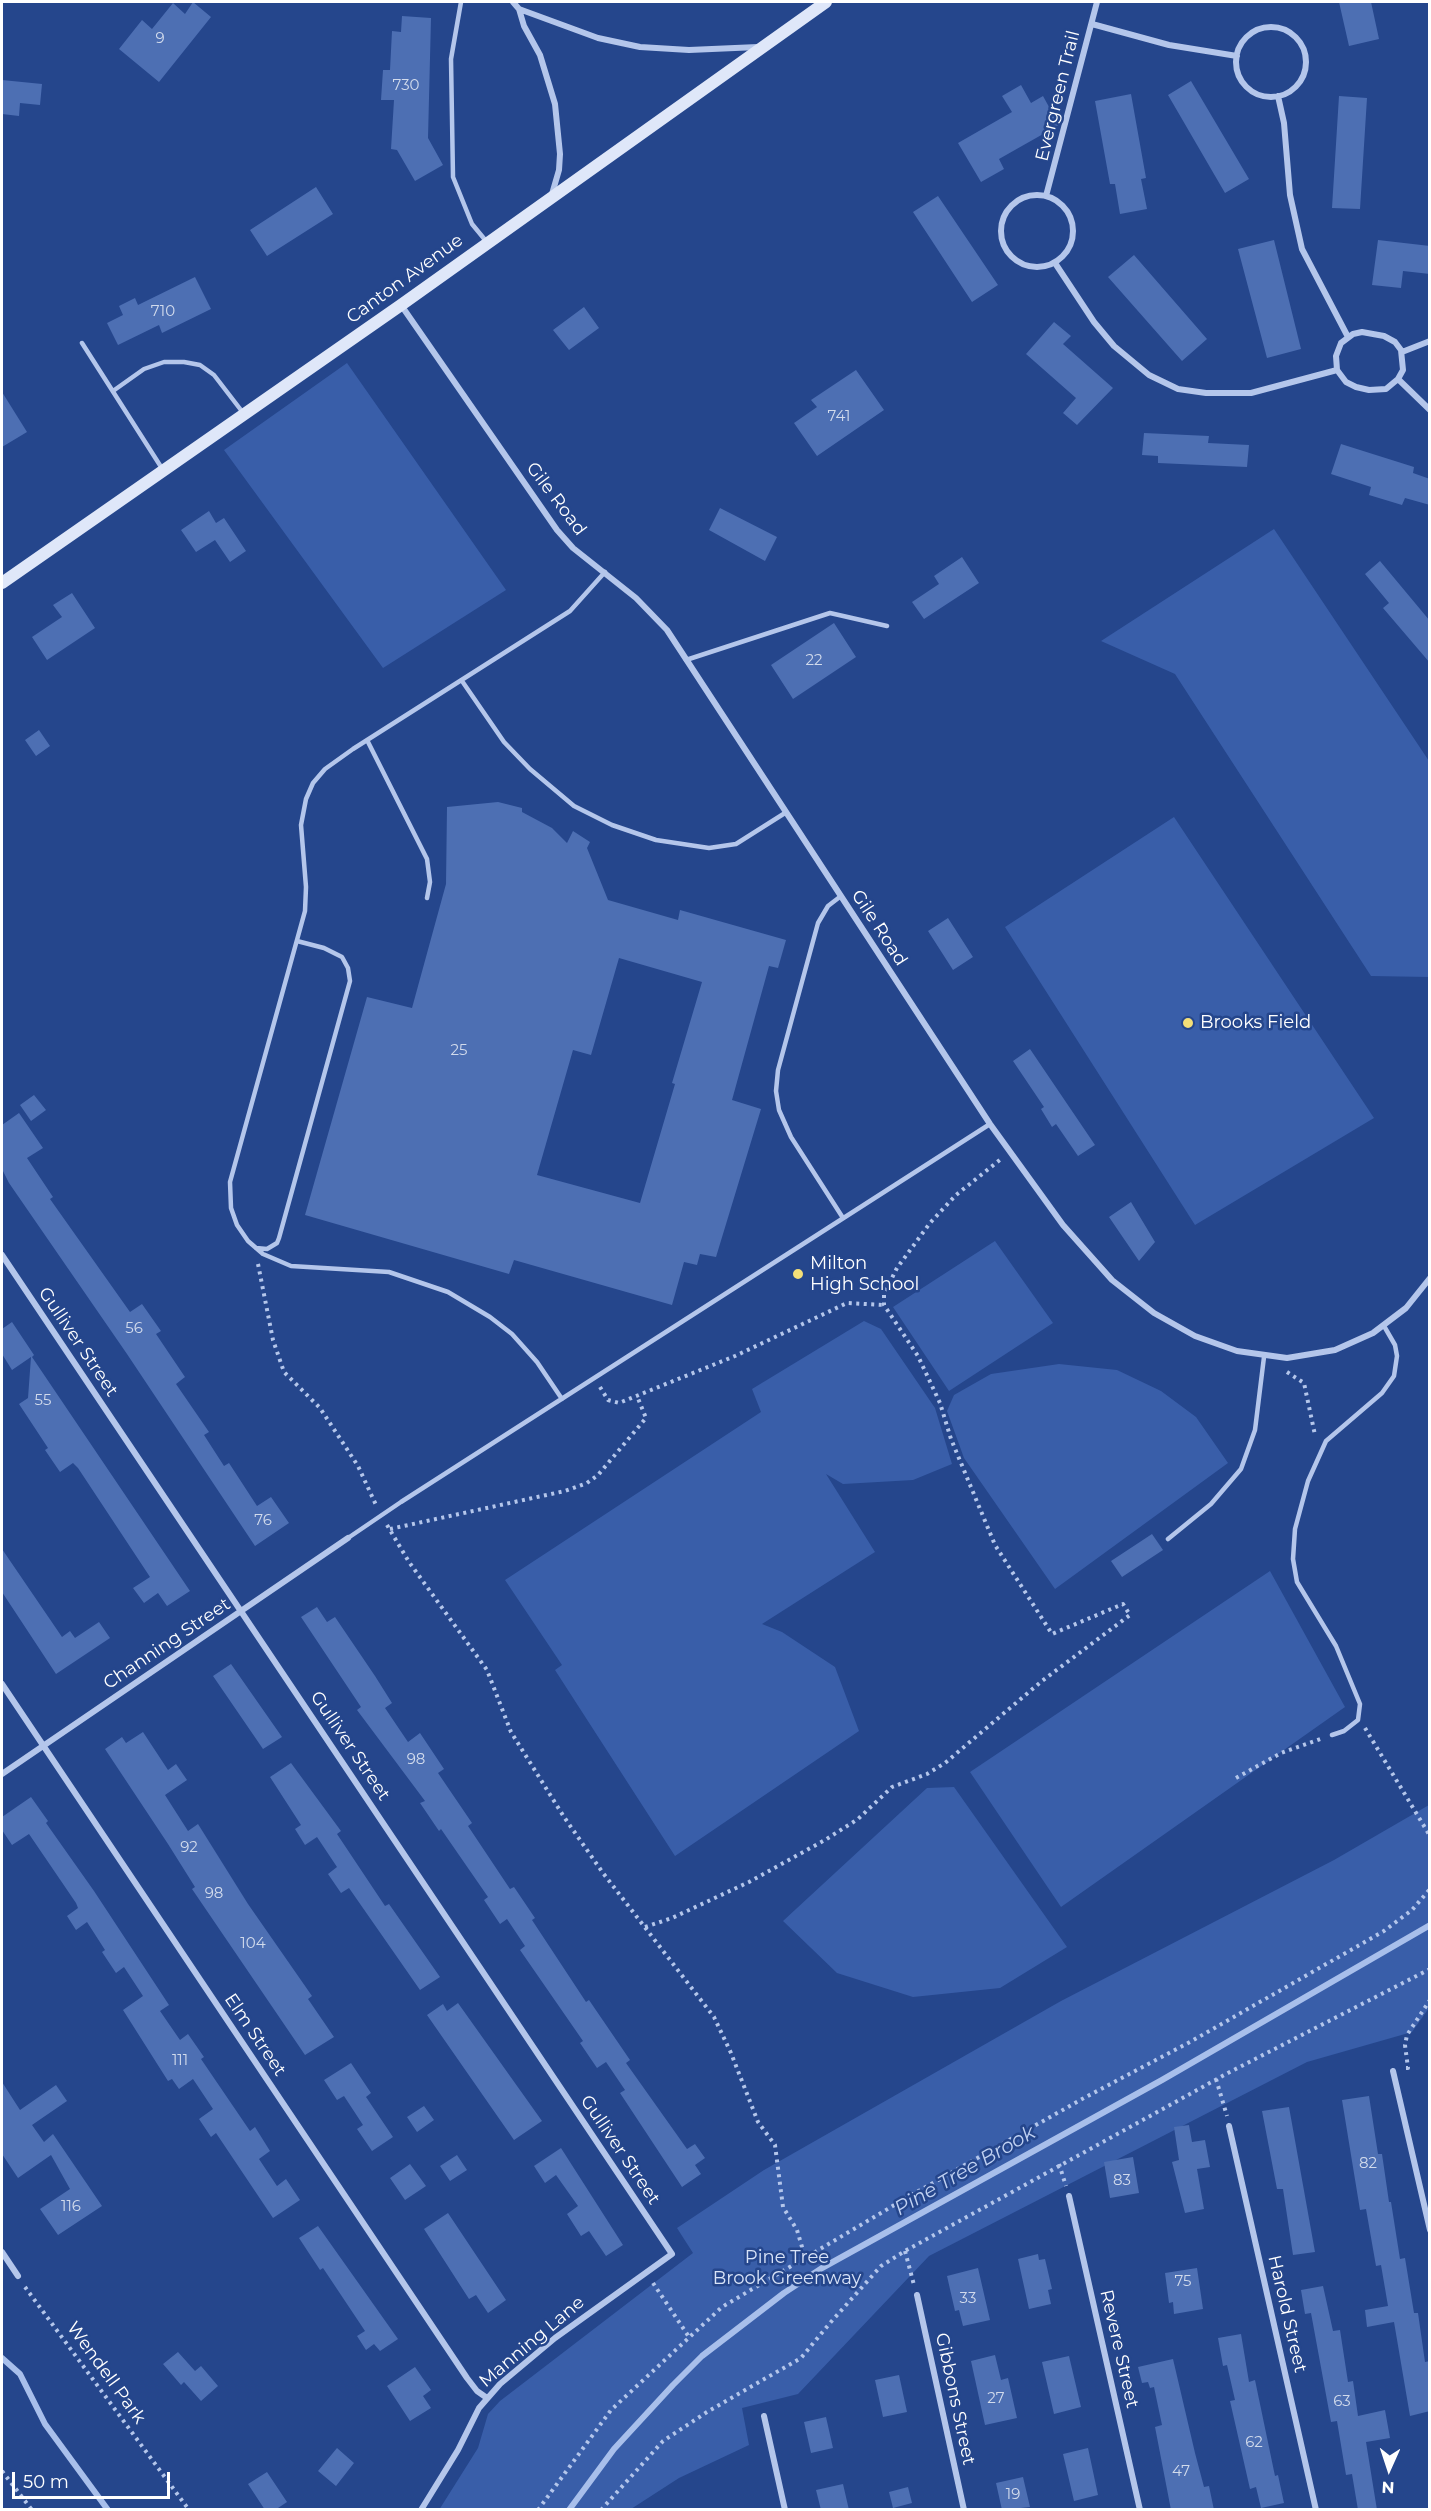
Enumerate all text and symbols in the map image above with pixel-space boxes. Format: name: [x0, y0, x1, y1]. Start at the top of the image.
street label: Evergreen Trail: [1031, 28, 1085, 164]
house number: 9: [155, 30, 165, 48]
house number: 730: [392, 77, 420, 95]
street label: Canton Avenue: [343, 230, 467, 328]
house number: 710: [151, 303, 175, 321]
house number: 741: [828, 408, 850, 426]
street label: Gile Road: [521, 458, 591, 540]
house number: 22: [805, 652, 823, 670]
street label: Gile Road: [846, 886, 912, 970]
place label: Brooks Field: [1200, 1012, 1311, 1034]
marker: Brooks Field: [1181, 1016, 1195, 1030]
house number: 25: [450, 1042, 468, 1060]
place label: Milton High School: [810, 1253, 919, 1296]
marker: Milton High School: [791, 1267, 805, 1281]
street label: Gulliver Street: [33, 1283, 123, 1401]
house number: 56: [125, 1320, 143, 1338]
house number: 55: [35, 1392, 51, 1410]
house number: 76: [254, 1512, 272, 1530]
street label: Channing Street: [99, 1594, 235, 1694]
street label: Gulliver Street: [305, 1687, 395, 1805]
house number: 98: [407, 1751, 425, 1769]
house number: 92: [180, 1839, 198, 1857]
house number: 98: [205, 1885, 223, 1903]
house number: 104: [240, 1935, 266, 1953]
street label: Elm Street: [219, 1990, 291, 2080]
house number: 111: [172, 2052, 188, 2070]
street label: Gulliver Street: [575, 2091, 665, 2209]
water label: Pine Tree Brook: [890, 2121, 1040, 2221]
house number: 82: [1359, 2155, 1377, 2173]
house number: 83: [1113, 2172, 1131, 2190]
house number: 116: [61, 2198, 81, 2216]
park label: Pine Tree Brook Greenway: [713, 2247, 861, 2290]
street label: Harold Street: [1263, 2253, 1311, 2375]
house number: 75: [1174, 2273, 1192, 2291]
street label: Revere Street: [1095, 2288, 1143, 2410]
house number: 33: [960, 2290, 976, 2308]
street label: Manning Lane: [475, 2292, 589, 2392]
street label: Wendell Park: [62, 2318, 150, 2428]
street label: Gibbons Street: [930, 2331, 980, 2467]
house number: 27: [987, 2390, 1005, 2408]
house number: 63: [1333, 2393, 1351, 2411]
house number: 62: [1245, 2434, 1263, 2452]
north arrow: [1359, 2439, 1419, 2499]
scale bar: [15, 2460, 172, 2498]
house number: 47: [1172, 2463, 1190, 2481]
text: 50 m: [23, 2471, 69, 2493]
text: N: [1381, 2478, 1395, 2497]
house number: 19: [1006, 2486, 1020, 2504]

